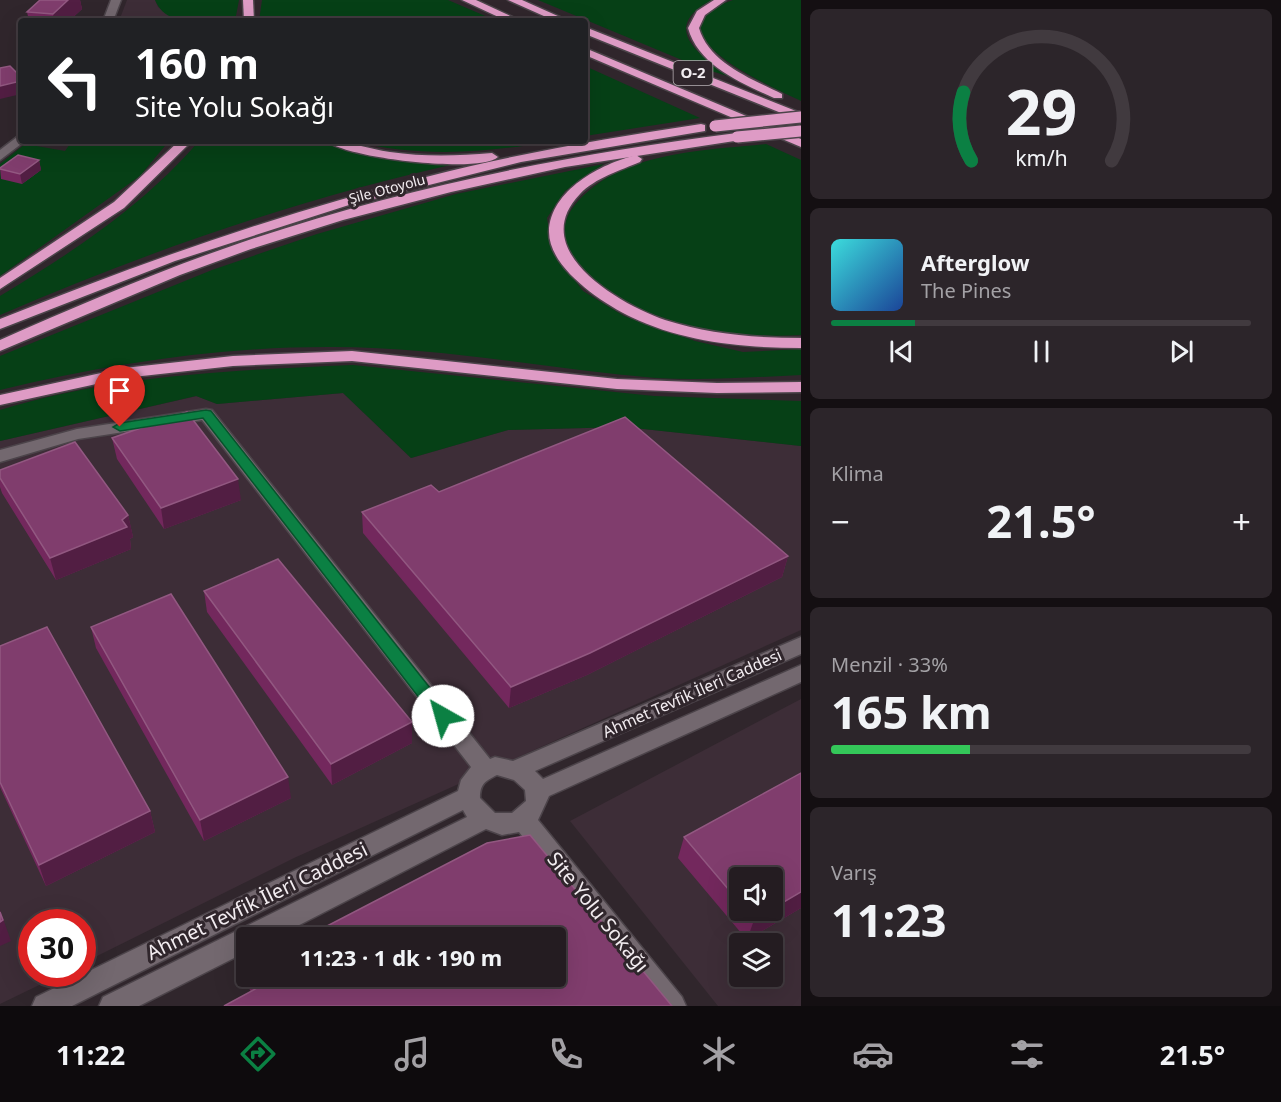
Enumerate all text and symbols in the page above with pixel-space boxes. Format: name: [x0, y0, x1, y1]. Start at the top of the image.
text: 160 m: [135, 34, 259, 91]
icon: left: [36, 42, 114, 120]
road number: O-2: [674, 61, 712, 85]
text: 29: [1005, 68, 1077, 153]
text: Site Yolu Sokağı: [135, 88, 334, 125]
text: km/h: [1015, 144, 1067, 173]
street label: Şile Otoyolu: [346, 169, 427, 208]
text: Afterglow: [921, 247, 1030, 277]
text: The Pines: [921, 277, 1011, 304]
icon: previous: [885, 335, 918, 368]
icon: pause: [1025, 335, 1058, 368]
icon: next: [1165, 335, 1198, 368]
pin: [94, 365, 145, 427]
icon: arrive: [103, 374, 136, 407]
text: Klima: [831, 460, 884, 487]
text: 21.5°: [987, 490, 1095, 551]
text: −: [831, 499, 850, 544]
text: +: [1232, 499, 1251, 544]
street label: Ahmet Tevfik İleri Caddesi: [599, 643, 785, 743]
text: Menzil · 33%: [831, 651, 948, 678]
text: 165 km: [831, 681, 992, 742]
position arrow: [411, 684, 475, 748]
street label: Ahmet Tevfik İleri Caddesi: [142, 835, 372, 966]
street label: Site Yolu Sokağı: [542, 846, 655, 977]
text: Varış: [831, 859, 877, 886]
map controls: [729, 867, 783, 987]
button: sound: [729, 867, 783, 921]
text: 11:23: [831, 889, 947, 950]
speed limit sign: 30: [18, 909, 96, 987]
button: layers: [729, 933, 783, 987]
text: 11:23 · 1 dk · 190 m: [300, 942, 502, 972]
icon: directions: [237, 1033, 279, 1075]
icon: music: [391, 1033, 433, 1075]
icon: phone: [545, 1033, 587, 1075]
icon: climate: [698, 1033, 740, 1075]
icon: car: [852, 1033, 894, 1075]
icon: filters: [1006, 1033, 1048, 1075]
text: 11:22: [56, 1036, 125, 1073]
text: 21.5°: [1160, 1036, 1225, 1073]

